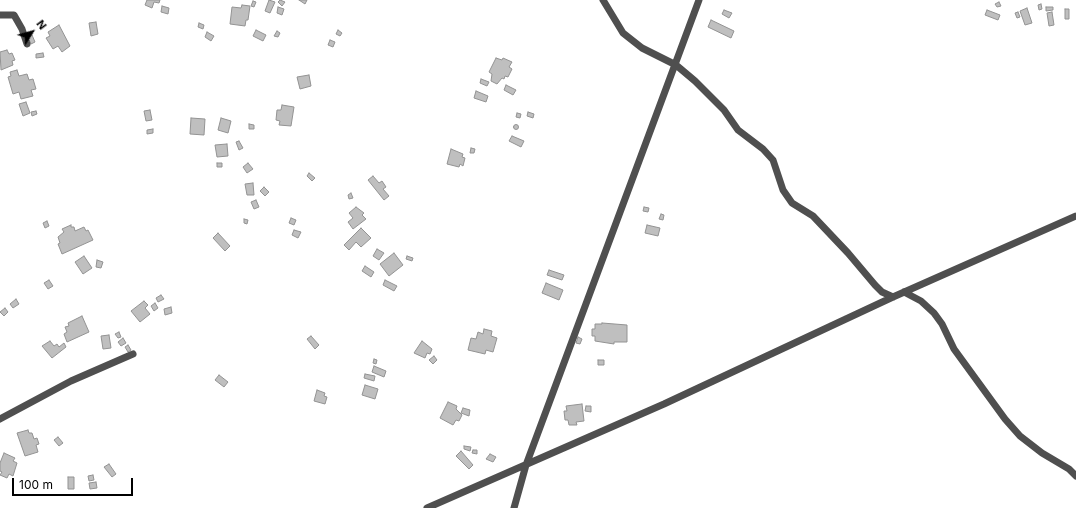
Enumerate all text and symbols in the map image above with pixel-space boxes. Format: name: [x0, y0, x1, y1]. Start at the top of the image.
north arrow: [12, 12, 52, 52]
text: N: [33, 17, 50, 32]
scale bar: [14, 470, 135, 496]
text: 100 m: [19, 477, 53, 492]

